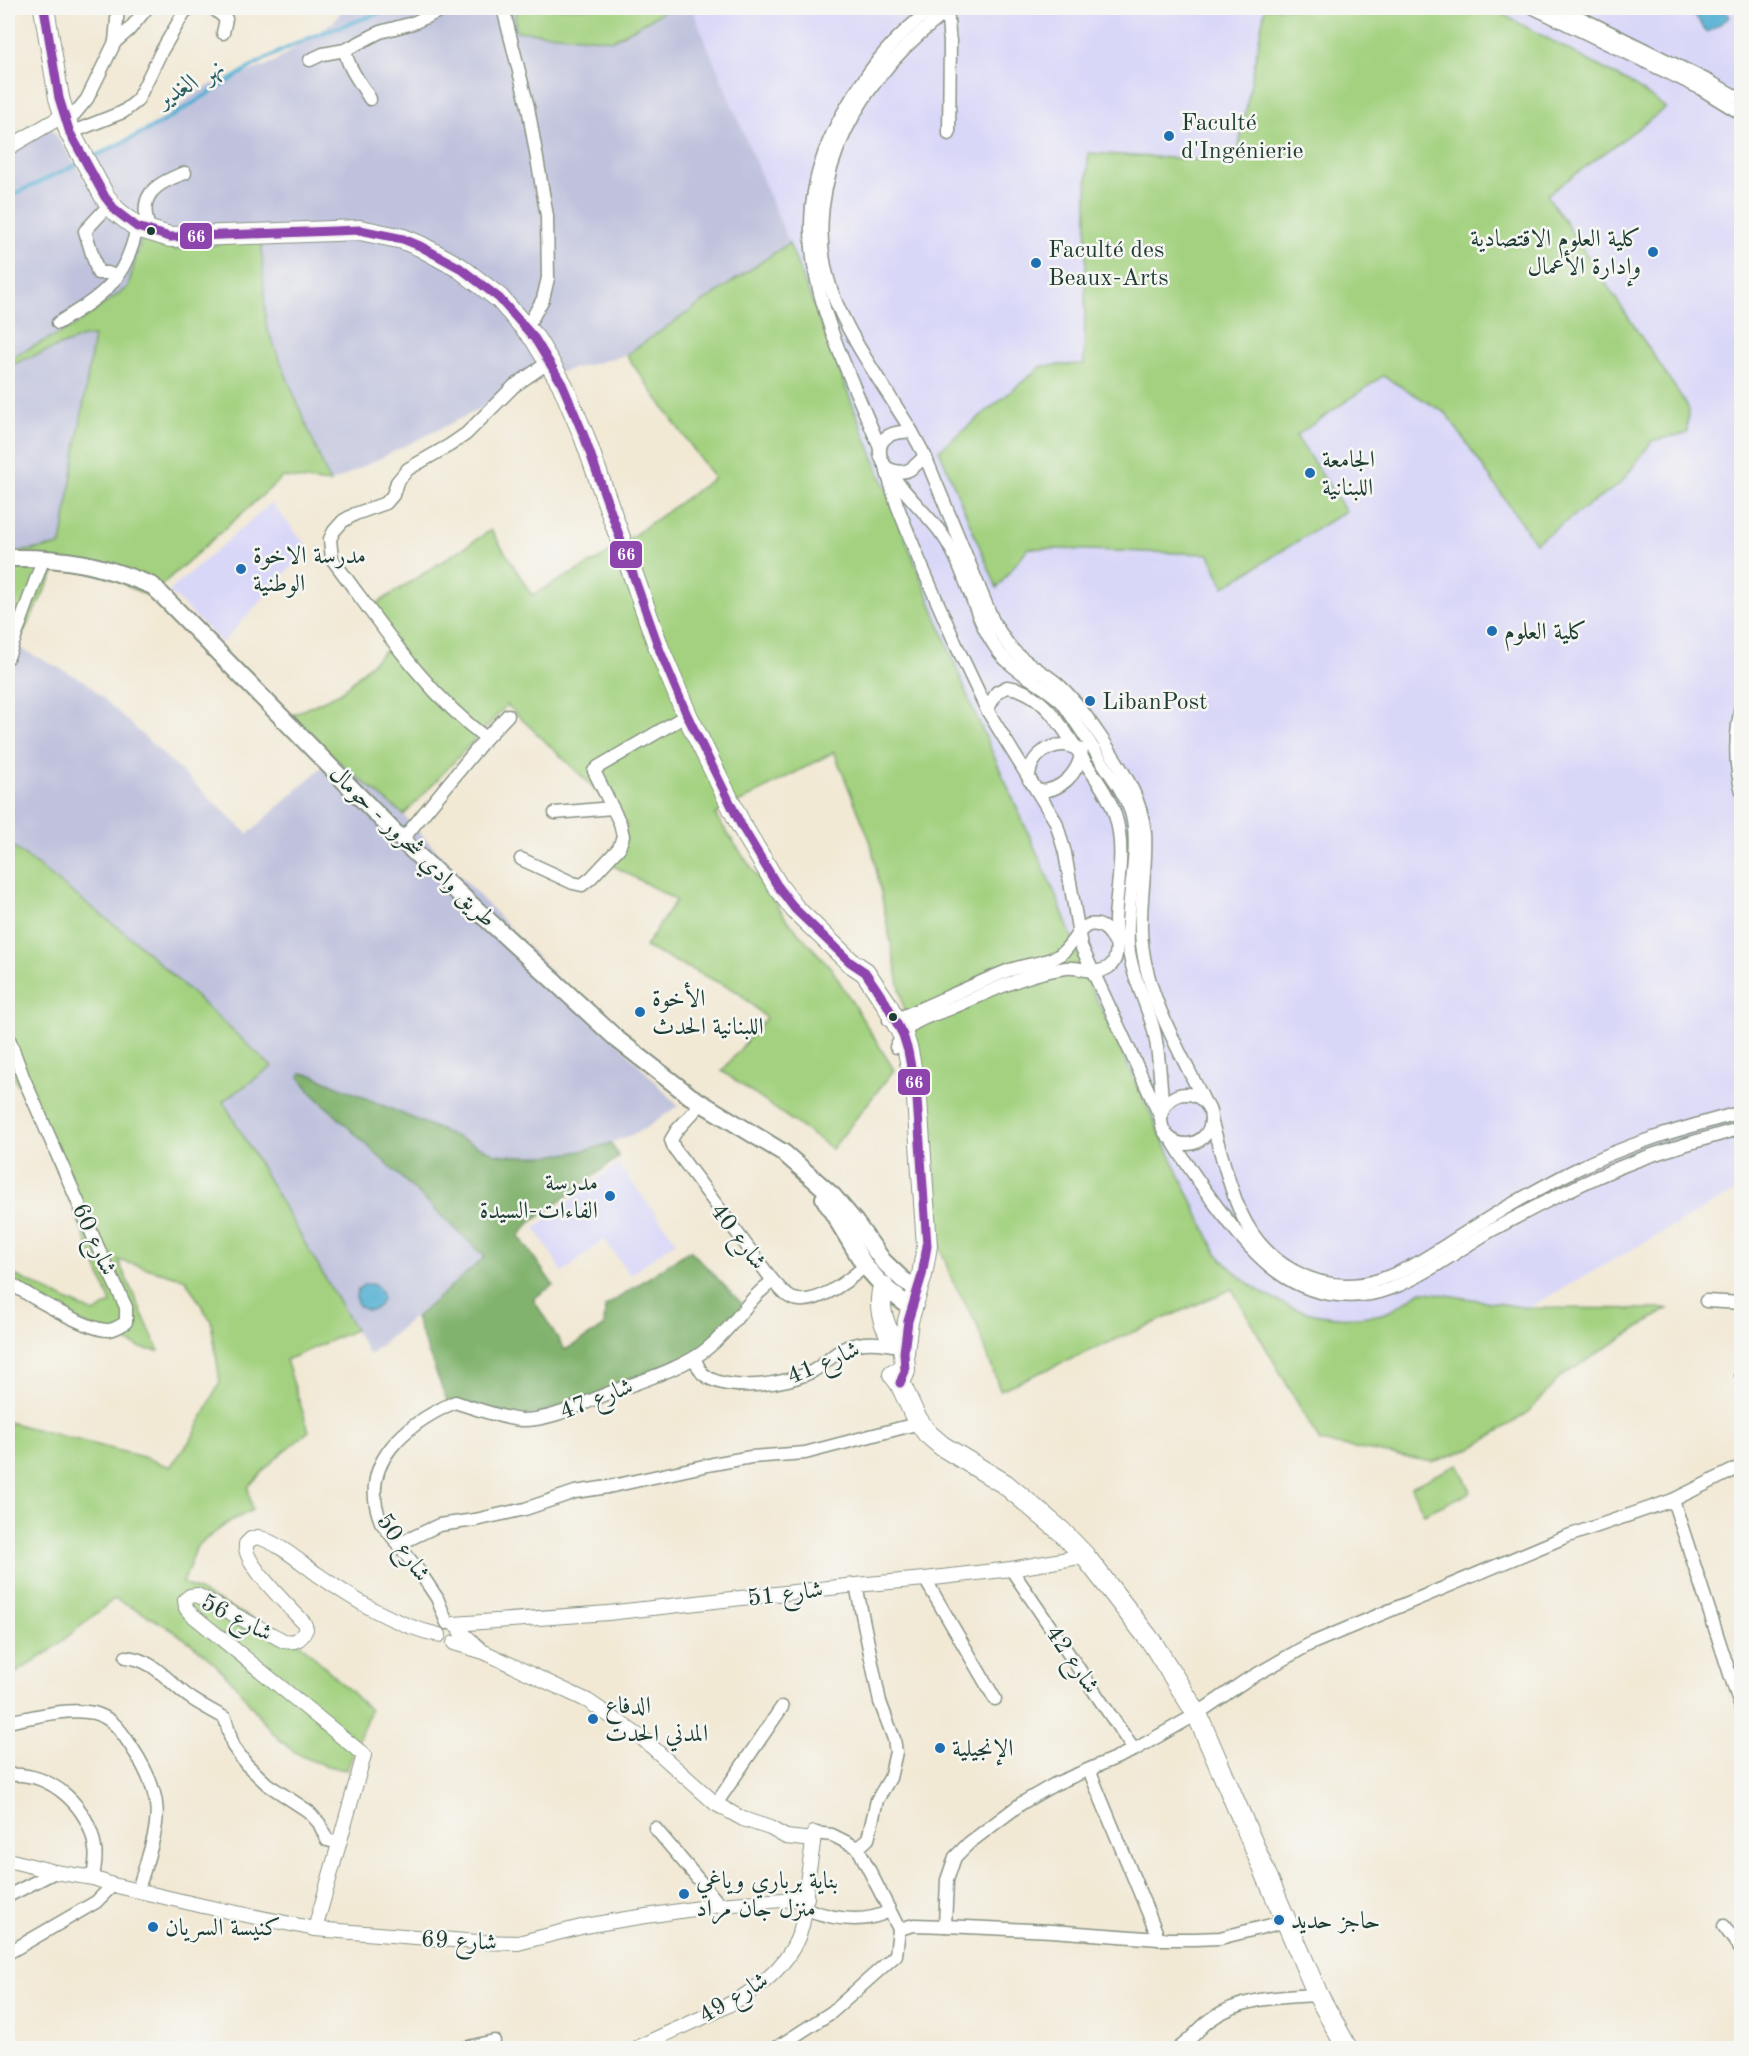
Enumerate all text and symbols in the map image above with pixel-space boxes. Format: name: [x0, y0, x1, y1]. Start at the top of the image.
water label: نهر الغدير: [151, 54, 231, 116]
place label: Faculté d'Ingénierie: [1181, 112, 1304, 164]
marker: Faculté d'Ingénierie: [1162, 129, 1176, 143]
line badge: 66: [179, 222, 213, 250]
unlabelled marker: [145, 225, 157, 237]
place label: كلية العلوم الاقتصادية وإدارة الأعمال: [1470, 227, 1641, 287]
text: 66: [187, 230, 205, 246]
place label: Faculté des Beaux-Arts: [1048, 239, 1169, 291]
marker: كلية العلوم الاقتصادية وإدارة الأعمال: [1646, 245, 1660, 259]
marker: Faculté des Beaux-Arts: [1029, 256, 1043, 270]
place label: الجامعة اللبنانية: [1322, 449, 1375, 501]
marker: الجامعة اللبنانية: [1303, 466, 1317, 480]
line badge: 66: [609, 540, 643, 569]
place label: مدرسة الاخوة الوطنية: [253, 545, 366, 598]
text: 66: [617, 548, 635, 564]
marker: مدرسة الاخوة الوطنية: [234, 562, 248, 576]
place label: كلية العلوم: [1504, 620, 1587, 652]
marker: كلية العلوم: [1485, 624, 1499, 638]
place label: LibanPost: [1102, 691, 1207, 715]
marker: LibanPost: [1083, 694, 1097, 708]
street label: طريق وادي شحرور - حومال: [320, 762, 500, 936]
place label: الأخوة اللبنانية الحدث: [652, 982, 764, 1040]
marker: الأخوة اللبنانية الحدث: [633, 1005, 647, 1019]
unlabelled marker: [887, 1011, 899, 1023]
line badge: 66: [897, 1068, 931, 1096]
text: 66: [905, 1076, 923, 1092]
place label: مدرسة الفاءات-السيدة: [480, 1172, 598, 1224]
marker: مدرسة الفاءات-السيدة: [603, 1189, 617, 1203]
street label: شارع 60: [61, 1200, 120, 1282]
street label: شارع 40: [700, 1200, 770, 1278]
street label: شارع 41: [784, 1338, 866, 1395]
street label: شارع 47: [557, 1375, 639, 1430]
street label: شارع 50: [366, 1510, 434, 1590]
street label: شارع 51: [746, 1578, 825, 1617]
street label: شارع 56: [194, 1591, 276, 1652]
street label: شارع 42: [1035, 1622, 1103, 1702]
place label: الدفاع المدني الحدت: [605, 1695, 708, 1752]
marker: الدفاع المدني الحدت: [586, 1712, 600, 1726]
place label: الإنجيلية: [952, 1738, 1014, 1766]
marker: الإنجيلية: [933, 1741, 947, 1755]
place label: بناية برباري وياغي منزل جان مراد: [696, 1870, 838, 1925]
marker: بناية برباري وياغي منزل جان مراد: [677, 1887, 691, 1901]
place label: حاجز حديد: [1291, 1910, 1380, 1934]
marker: حاجز حديد: [1272, 1913, 1286, 1927]
place label: كنيسة السريان: [165, 1916, 281, 1943]
marker: كنيسة السريان: [146, 1920, 160, 1934]
street label: شارع 69: [420, 1928, 498, 1962]
street label: شارع 49: [695, 1969, 776, 2034]

